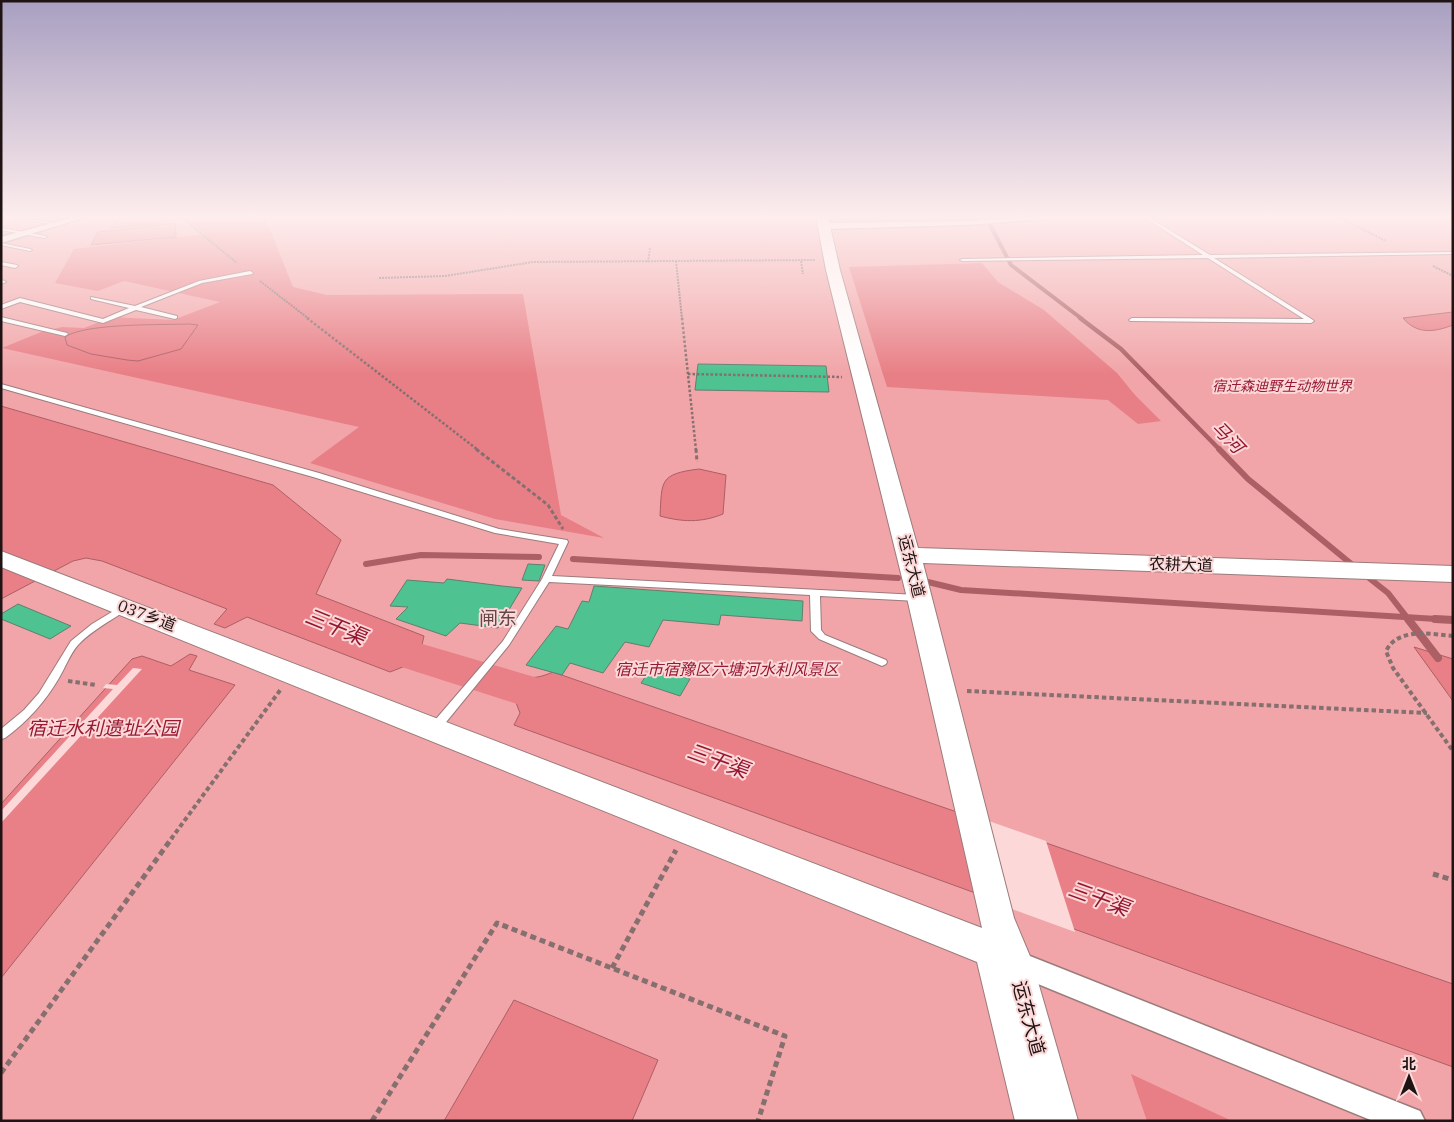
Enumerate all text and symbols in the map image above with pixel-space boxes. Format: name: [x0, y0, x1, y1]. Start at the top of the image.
park label: 宿迁森迪野生动物世界: [1212, 377, 1353, 395]
water label: 马河: [1207, 416, 1251, 460]
street label: 运东大道: [895, 533, 929, 599]
street label: 农耕大道: [1149, 553, 1213, 575]
street label: 037乡道: [115, 595, 179, 635]
water label: 三干渠: [302, 601, 373, 652]
district label: 闸东: [479, 606, 517, 630]
park label: 宿迁市宿豫区六塘河水利风景区: [615, 659, 841, 679]
park label: 宿迁水利遗址公园: [27, 716, 182, 740]
water label: 三干渠: [684, 736, 755, 785]
water label: 三干渠: [1065, 874, 1136, 923]
street label: 运东大道: [1008, 978, 1050, 1058]
north arrow: [1384, 1052, 1434, 1102]
text: 北: [1402, 1055, 1416, 1073]

